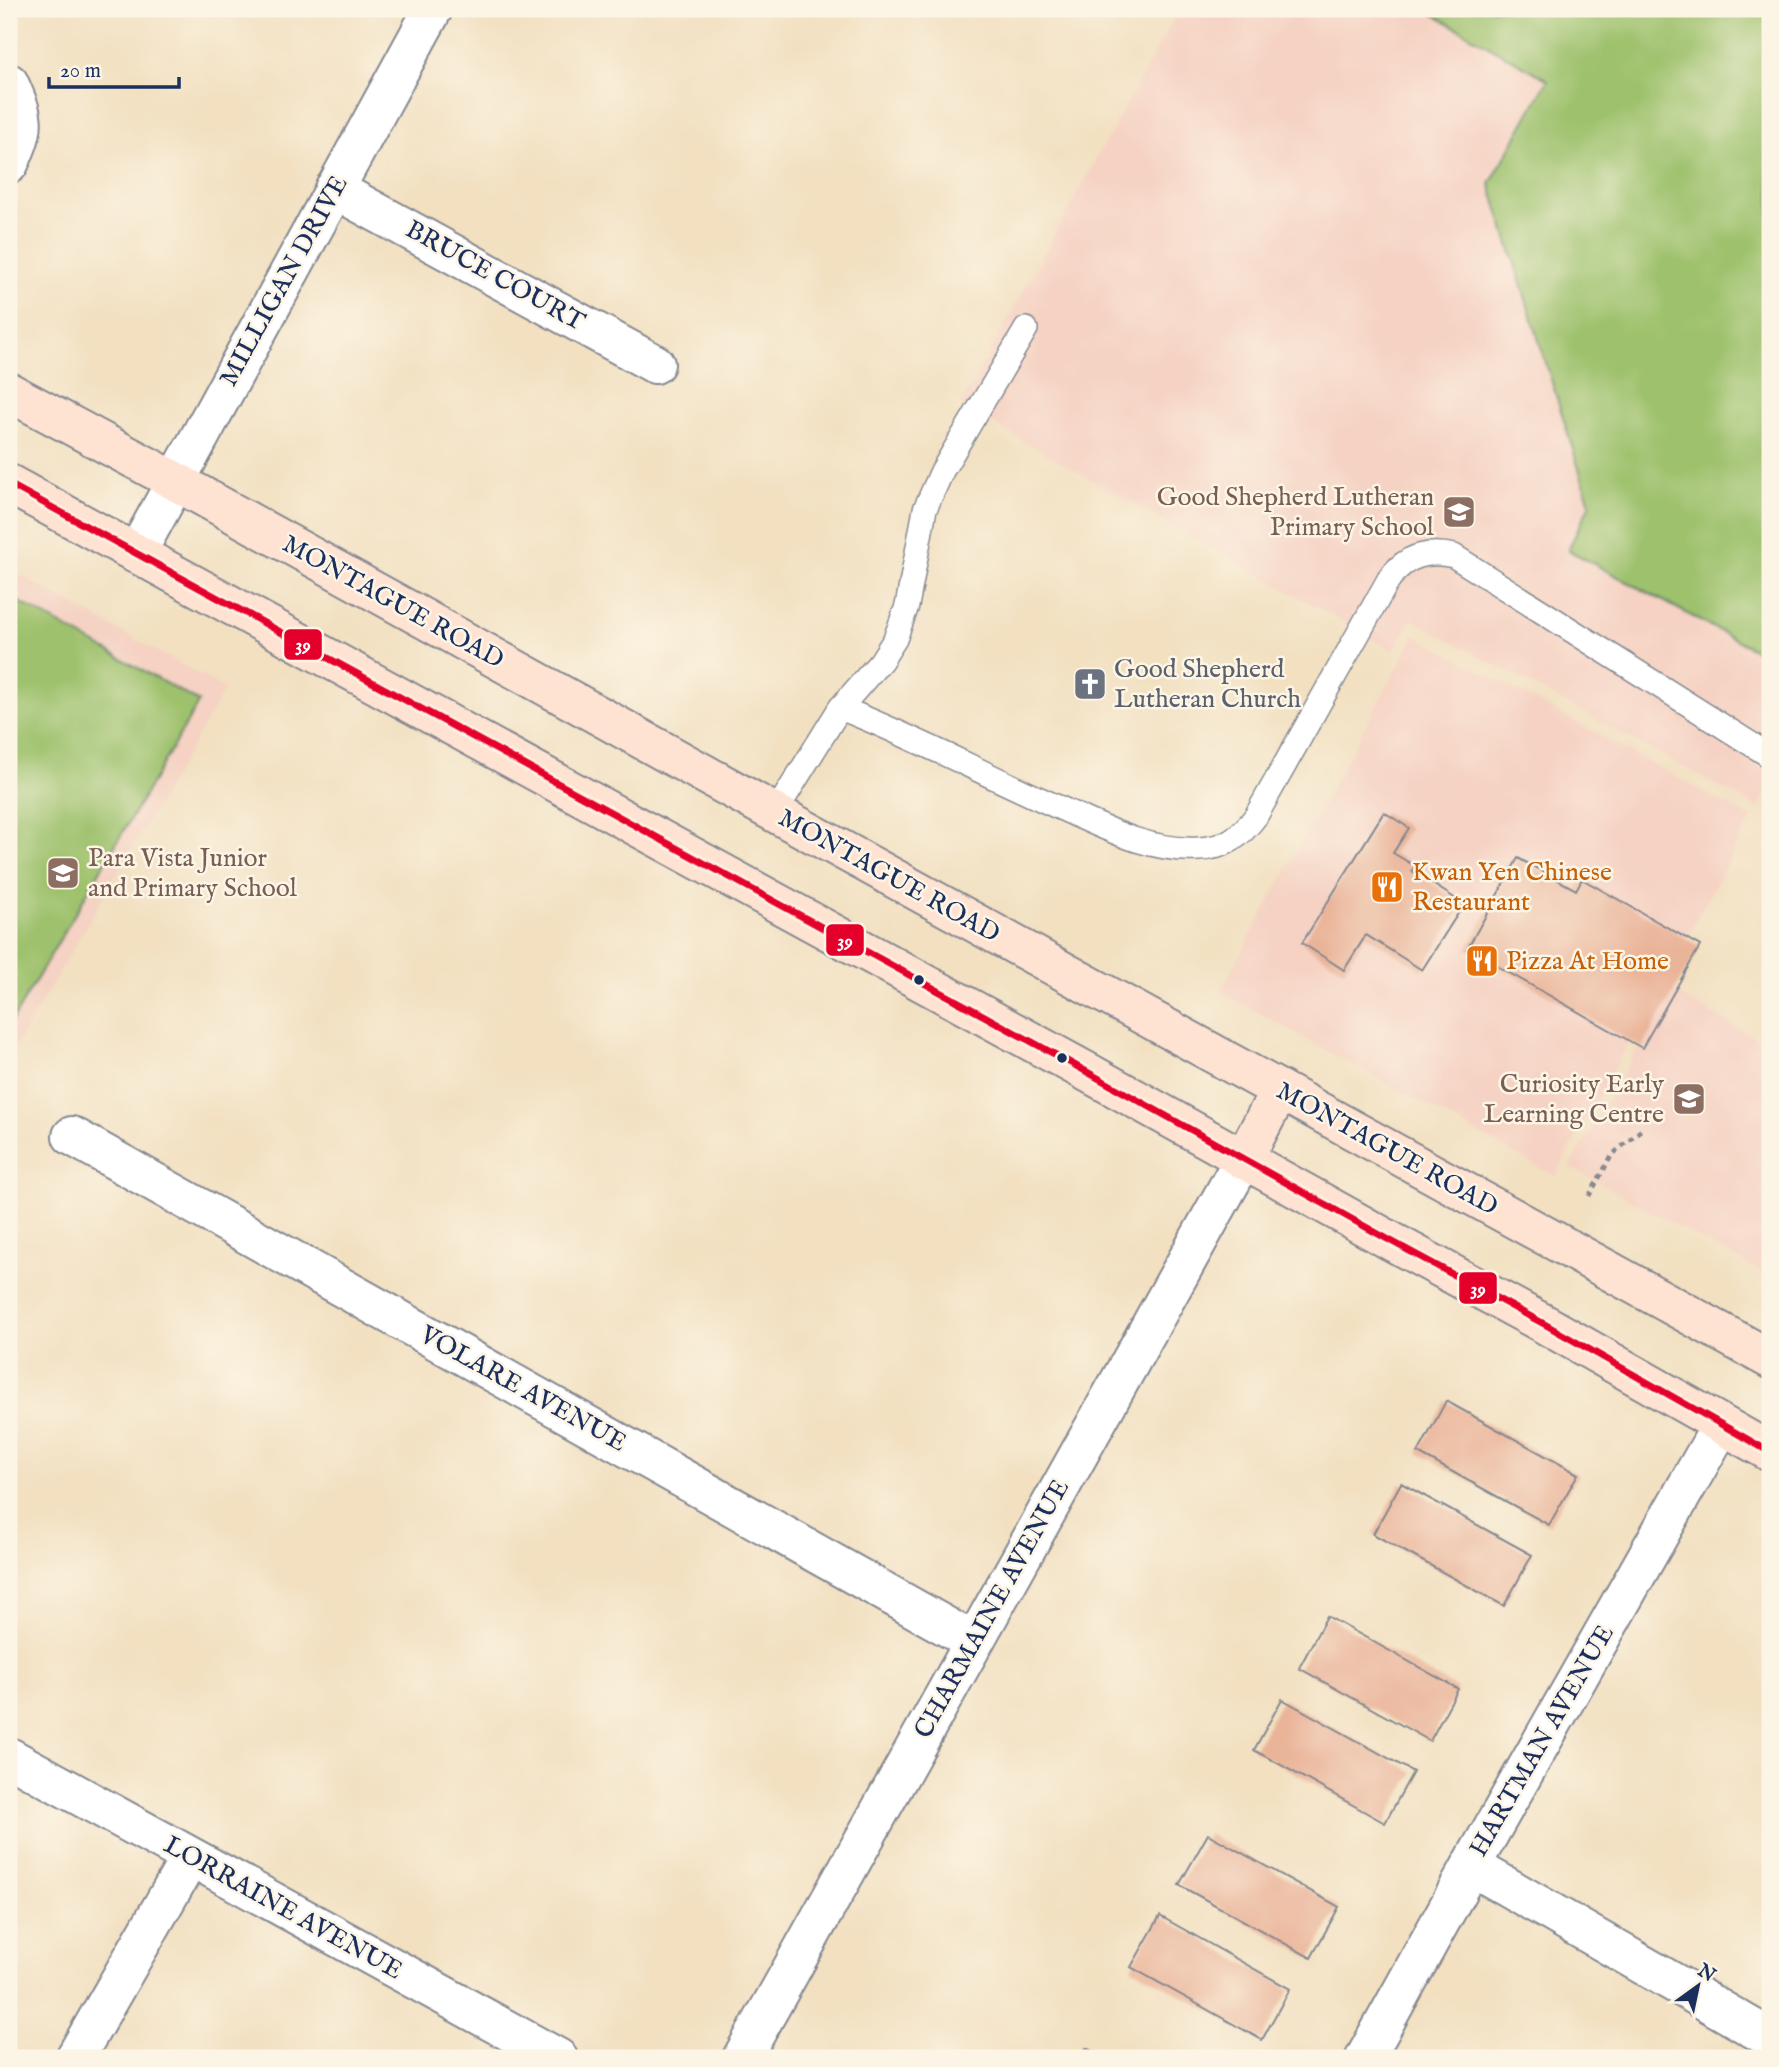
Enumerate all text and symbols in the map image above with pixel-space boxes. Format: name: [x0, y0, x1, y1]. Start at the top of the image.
scale bar: [49, 46, 178, 90]
text: 20 m: [60, 58, 101, 85]
street label: MILLIGAN DRIVE: [212, 170, 356, 392]
street label: BRUCE COURT: [400, 213, 590, 339]
place label: Good Shepherd Lutheran Primary School: [1157, 481, 1435, 544]
school or university icon: Good Shepherd Lutheran Primary School: [1440, 493, 1478, 531]
street label: MONTAGUE ROAD: [276, 527, 510, 677]
line badge: 39: [283, 628, 323, 661]
text: 39: [295, 634, 311, 658]
place label: Good Shepherd Lutheran Church: [1114, 653, 1301, 716]
church icon: Good Shepherd Lutheran Church: [1071, 665, 1109, 703]
street label: MONTAGUE ROAD: [772, 801, 1006, 951]
place label: Para Vista Junior and Primary School: [88, 842, 298, 905]
school or university icon: Para Vista Junior and Primary School: [44, 854, 82, 892]
place label: Kwan Yen Chinese Restaurant: [1412, 856, 1612, 919]
restaurant icon: Kwan Yen Chinese Restaurant: [1368, 868, 1406, 906]
line badge: 39: [825, 923, 865, 957]
text: 39: [837, 930, 853, 954]
restaurant icon: Pizza At Home: [1463, 942, 1501, 980]
place label: Pizza At Home: [1506, 945, 1669, 978]
unlabelled marker: [912, 973, 926, 987]
unlabelled marker: [1055, 1051, 1069, 1065]
place label: Curiosity Early Learning Centre: [1483, 1068, 1664, 1131]
street label: MONTAGUE ROAD: [1270, 1074, 1504, 1224]
school or university icon: Curiosity Early Learning Centre: [1670, 1080, 1708, 1118]
line badge: 39: [1458, 1271, 1498, 1305]
text: 39: [1470, 1278, 1486, 1302]
street label: VOLARE AVENUE: [413, 1318, 632, 1460]
street label: CHARMAINE AVENUE: [907, 1474, 1077, 1744]
street label: HARTMAN AVENUE: [1462, 1619, 1622, 1863]
street label: LORRAINE AVENUE: [158, 1829, 408, 1987]
north arrow: [1664, 1952, 1734, 2022]
text: N: [1692, 1958, 1720, 1988]

